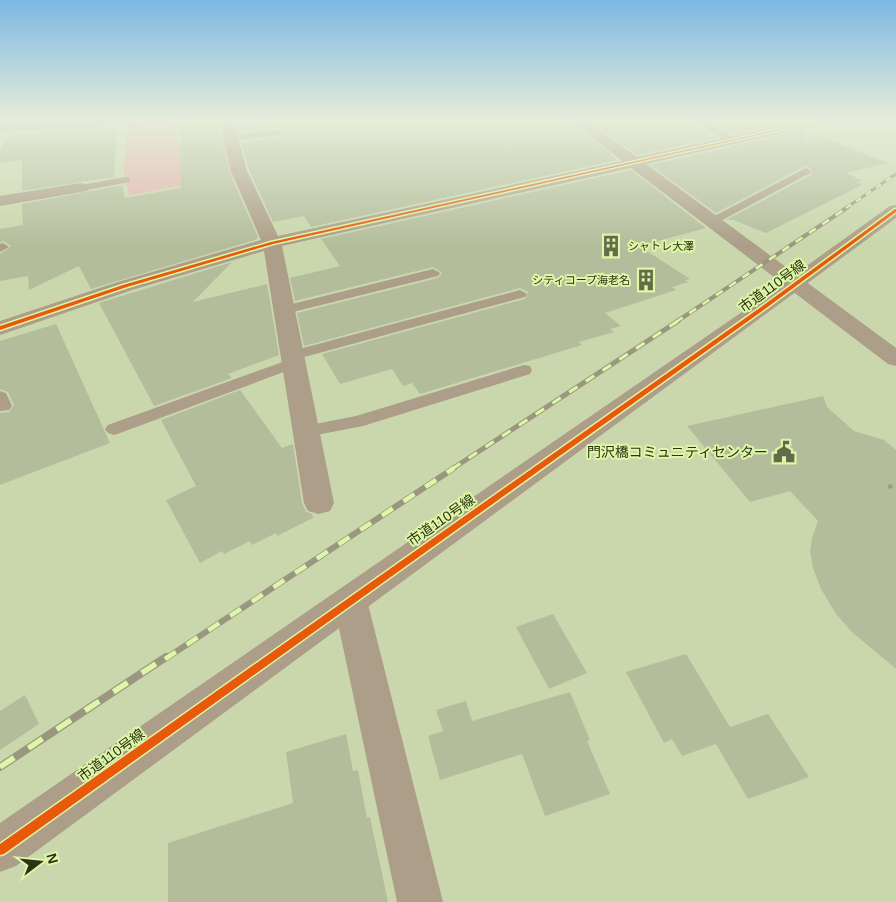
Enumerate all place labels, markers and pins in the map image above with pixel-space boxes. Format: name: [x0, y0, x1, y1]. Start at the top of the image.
building icon: シャトレ大澤: [598, 233, 624, 259]
place label: シャトレ大澤: [628, 240, 694, 252]
building icon: シティコープ海老名: [633, 267, 659, 293]
place label: シティコープ海老名: [532, 274, 630, 286]
public building icon: 門沢橋コミュニティセンター: [771, 439, 797, 465]
place label: 門沢橋コミュニティセンター: [587, 444, 768, 460]

